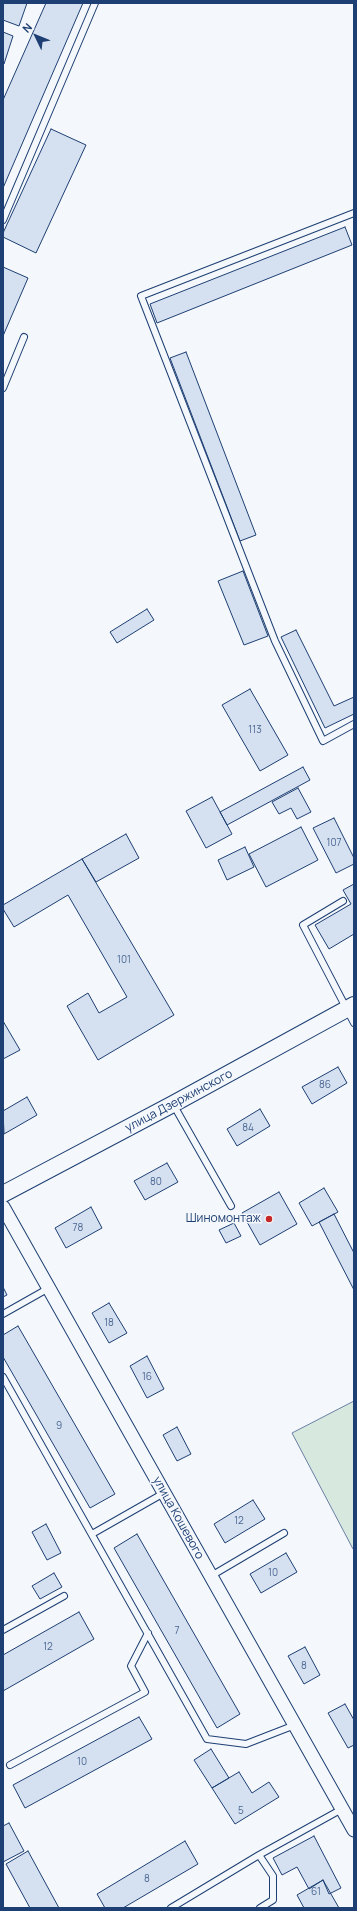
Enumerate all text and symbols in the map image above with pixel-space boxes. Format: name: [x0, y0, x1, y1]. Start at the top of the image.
north arrow: [16, 16, 56, 56]
text: N: [19, 19, 35, 35]
house number: 113: [248, 724, 262, 736]
house number: 107: [326, 837, 342, 849]
house number: 101: [117, 954, 131, 966]
street label: улица Дзержинского: [123, 1067, 235, 1135]
house number: 86: [319, 1079, 331, 1091]
house number: 84: [242, 1122, 254, 1134]
house number: 80: [150, 1176, 162, 1188]
place label: Шиномонтаж: [186, 1212, 261, 1226]
marker: Шиномонтаж: [264, 1214, 274, 1224]
house number: 78: [73, 1222, 83, 1234]
house number: 18: [104, 1317, 114, 1329]
house number: 16: [142, 1371, 152, 1383]
house number: 9: [56, 1420, 62, 1432]
street label: улица Кошевого: [149, 1474, 207, 1562]
house number: 12: [234, 1515, 244, 1527]
house number: 10: [268, 1567, 278, 1579]
house number: 7: [174, 1625, 180, 1637]
house number: 12: [43, 1641, 53, 1653]
house number: 8: [301, 1660, 307, 1672]
house number: 10: [77, 1756, 87, 1768]
house number: 5: [238, 1805, 244, 1817]
house number: 8: [144, 1873, 150, 1885]
house number: 61: [311, 1886, 321, 1898]

